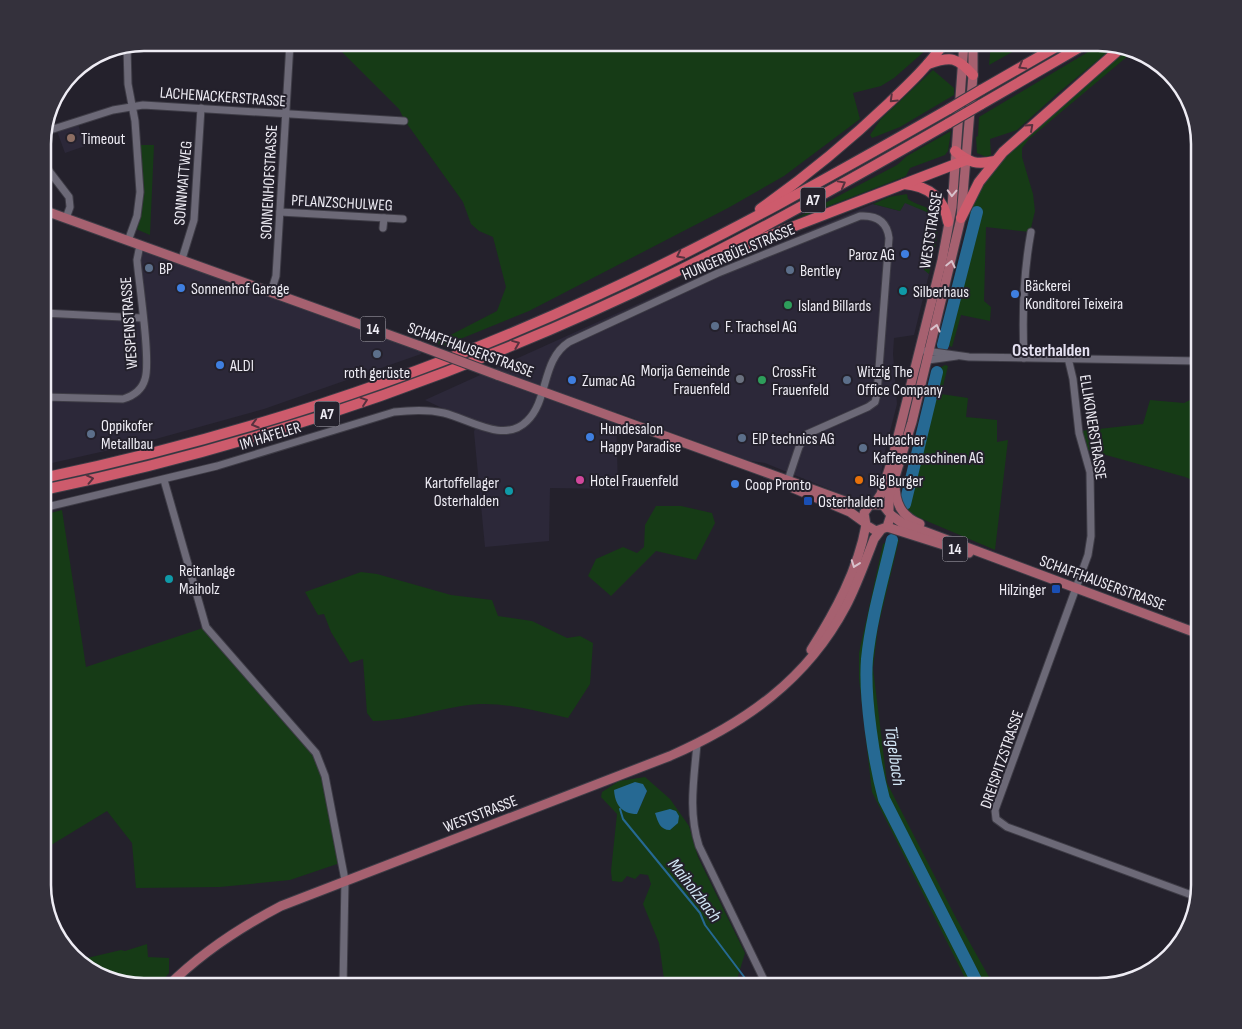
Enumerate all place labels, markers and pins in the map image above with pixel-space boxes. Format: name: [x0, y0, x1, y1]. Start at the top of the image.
place label: Timeout: [81, 130, 126, 149]
marker: Timeout: [65, 132, 77, 144]
place label: Paroz AG: [848, 246, 895, 265]
marker: Paroz AG: [899, 248, 911, 260]
place label: BP: [159, 260, 173, 279]
marker: BP: [143, 262, 155, 274]
place label: Bentley: [800, 262, 841, 281]
marker: Bentley: [784, 264, 796, 276]
place label: Bäckerei Konditorei Teixeira: [1025, 277, 1123, 314]
place label: Sonnenhof Garage: [191, 280, 289, 299]
marker: Sonnenhof Garage: [175, 282, 187, 294]
place label: Silberhaus: [913, 283, 969, 302]
marker: Silberhaus: [897, 285, 909, 297]
marker: Bäckerei Konditorei Teixeira: [1009, 288, 1021, 300]
place label: Island Billards: [798, 297, 871, 316]
marker: Island Billards: [782, 299, 794, 311]
place label: F. Trachsel AG: [725, 318, 797, 337]
marker: F. Trachsel AG: [709, 320, 721, 332]
marker: roth gerüste: [371, 348, 383, 360]
place label: ALDI: [229, 357, 254, 376]
marker: ALDI: [214, 359, 226, 371]
place label: Morija Gemeinde Frauenfeld: [641, 362, 730, 399]
place label: CrossFit Frauenfeld: [772, 363, 829, 400]
place label: Witzig The Office Company: [857, 363, 943, 400]
place label: roth gerüste: [344, 364, 410, 383]
place label: Zumac AG: [582, 372, 635, 391]
marker: Morija Gemeinde Frauenfeld: [734, 373, 746, 385]
marker: Zumac AG: [566, 374, 578, 386]
marker: CrossFit Frauenfeld: [756, 374, 768, 386]
marker: Witzig The Office Company: [841, 374, 853, 386]
place label: Oppikofer Metallbau: [101, 417, 153, 454]
place label: Hundesalon Happy Paradise: [600, 420, 681, 457]
marker: Oppikofer Metallbau: [85, 428, 97, 440]
place label: EIP technics AG: [752, 430, 835, 449]
marker: Hundesalon Happy Paradise: [584, 431, 596, 443]
place label: Hubacher Kaffeemaschinen AG: [873, 431, 984, 468]
marker: EIP technics AG: [736, 432, 748, 444]
marker: Hubacher Kaffeemaschinen AG: [857, 442, 869, 454]
place label: Hotel Frauenfeld: [590, 472, 678, 491]
place label: Big Burger: [869, 472, 924, 491]
place label: Kartoffellager Osterhalden: [425, 474, 499, 511]
marker: Hotel Frauenfeld: [574, 474, 586, 486]
marker: Big Burger: [853, 474, 865, 486]
place label: Coop Pronto: [745, 476, 811, 495]
marker: Coop Pronto: [729, 478, 741, 490]
marker: Kartoffellager Osterhalden: [503, 485, 515, 497]
place label: Osterhalden: [818, 493, 883, 512]
marker: Osterhalden: [802, 495, 814, 507]
place label: Reitanlage Maiholz: [179, 562, 235, 599]
marker: Reitanlage Maiholz: [163, 573, 175, 585]
place label: Hilzinger: [999, 581, 1046, 600]
marker: Hilzinger: [1050, 583, 1062, 595]

